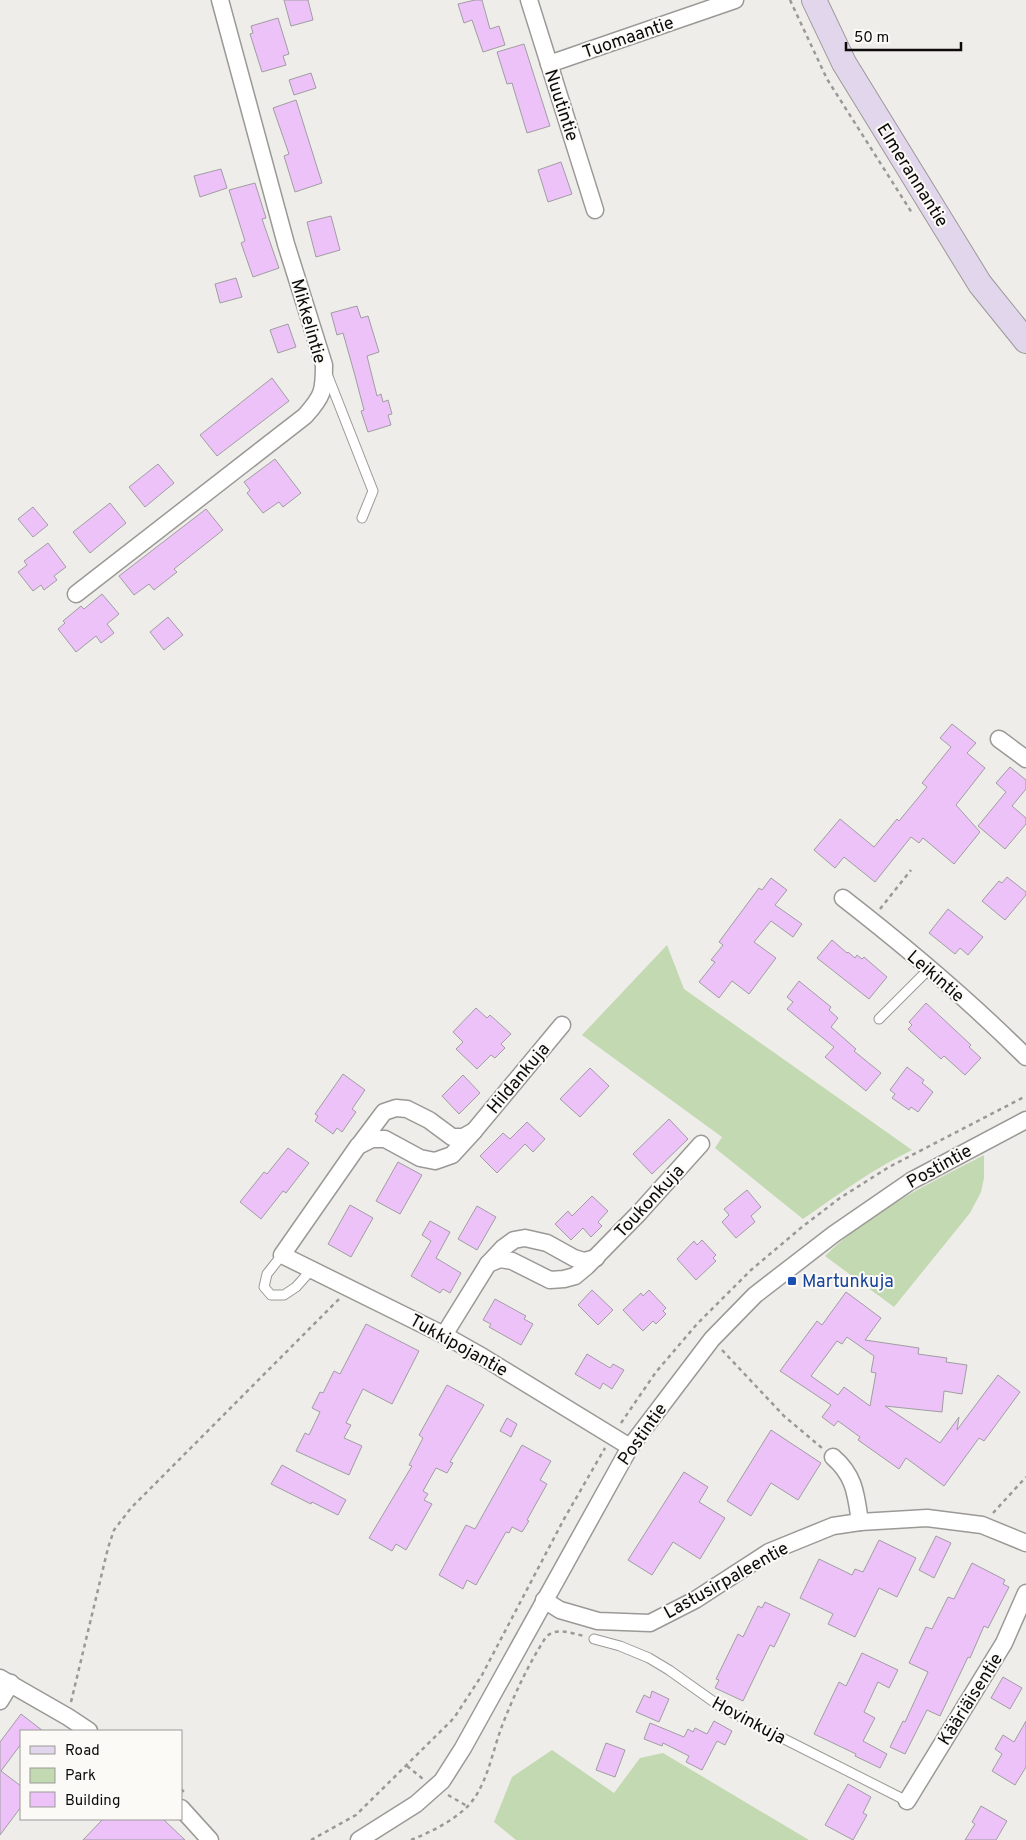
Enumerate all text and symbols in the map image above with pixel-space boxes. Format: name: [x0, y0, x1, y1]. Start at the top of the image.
street label: Tuomaantie: [580, 12, 677, 65]
scale bar: [846, 20, 961, 52]
text: 50 m: [854, 29, 889, 48]
street label: Nuutintie: [538, 66, 583, 144]
street label: Elmerannantie: [871, 120, 953, 232]
street label: Mikkelintie: [284, 276, 331, 366]
street label: Leikintie: [901, 946, 969, 1008]
street label: Hildankuja: [483, 1039, 556, 1119]
street label: Postintie: [903, 1140, 976, 1195]
street label: Toukonkuja: [610, 1160, 690, 1244]
place label: Martunkuja: [802, 1271, 894, 1294]
marker: Martunkuja: [786, 1275, 798, 1287]
street label: Tukkipojantie: [405, 1310, 511, 1383]
street label: Postintie: [613, 1399, 673, 1471]
street label: Lastusirpaleentie: [660, 1537, 793, 1625]
street label: Kääriäisentie: [934, 1649, 1009, 1750]
street label: Hovinkuja: [707, 1692, 789, 1750]
legend: [20, 1730, 182, 1820]
text: Road: [65, 1742, 100, 1761]
text: Park: [65, 1767, 96, 1786]
text: Building: [65, 1792, 120, 1811]

